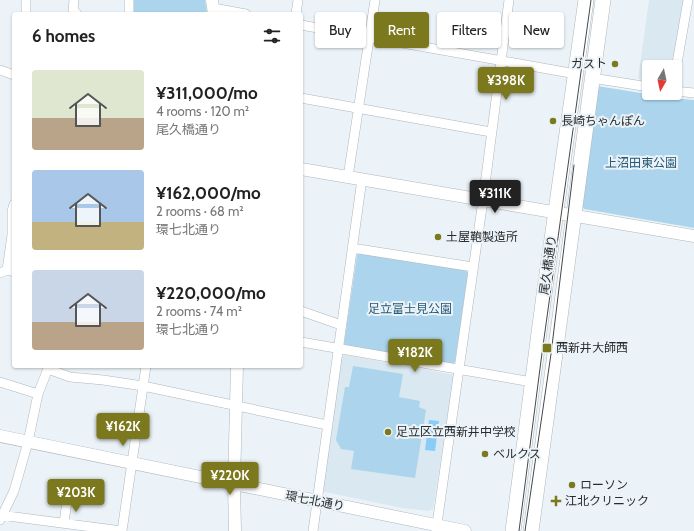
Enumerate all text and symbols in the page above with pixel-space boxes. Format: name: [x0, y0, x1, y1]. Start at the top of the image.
chip: Buy: [315, 12, 366, 48]
chip: Rent: [374, 12, 429, 48]
chip: Filters: [437, 12, 501, 48]
chip: New: [509, 12, 564, 48]
icon: filters: [261, 25, 283, 47]
text: 6 homes: [32, 26, 95, 46]
place label: ガスト: [571, 56, 607, 71]
marker: ガスト: [610, 59, 620, 69]
north arrow: [642, 60, 682, 100]
map controls: [642, 60, 682, 100]
pin: ¥398K: [478, 67, 534, 101]
text: ¥398K: [487, 72, 525, 88]
text: ¥311,000/mo: [156, 83, 258, 103]
icon: home: [64, 86, 112, 134]
text: 4 rooms · 120 m²: [156, 103, 249, 119]
place label: 長崎ちゃんぽん: [561, 113, 645, 128]
marker: 長崎ちゃんぽん: [548, 116, 558, 126]
text: 尾久橋通り: [156, 121, 221, 137]
park label: 上沼田東公園: [605, 155, 677, 170]
pin: ¥311K: [467, 180, 523, 214]
text: ¥162,000/mo: [156, 183, 261, 203]
text: ¥311K: [479, 185, 511, 201]
icon: home: [64, 186, 112, 234]
text: 2 rooms · 68 m²: [156, 203, 244, 219]
text: 環七北通り: [156, 221, 221, 237]
place label: 土屋鞄製造所: [446, 229, 518, 244]
marker: 土屋鞄製造所: [433, 232, 443, 242]
street label: 尾久橋通り: [536, 234, 559, 296]
text: ¥220,000/mo: [156, 283, 266, 303]
icon: home: [64, 286, 112, 334]
park label: 足立富士見公園: [368, 301, 452, 316]
text: 2 rooms · 74 m²: [156, 303, 242, 319]
text: 環七北通り: [156, 321, 221, 337]
pin: ¥182K: [387, 339, 443, 373]
place label: 西新井大師西: [556, 340, 628, 355]
marker: 西新井大師西: [541, 342, 553, 354]
text: ¥182K: [397, 344, 433, 360]
pin: ¥162K: [95, 413, 151, 447]
text: ¥162K: [106, 418, 140, 434]
place label: 足立区立西新井中学校: [396, 424, 516, 439]
marker: 足立区立西新井中学校: [383, 427, 393, 437]
place label: ベルクス: [493, 446, 541, 461]
marker: ベルクス: [480, 449, 490, 459]
pin: ¥220K: [202, 462, 258, 496]
text: ¥220K: [211, 467, 249, 483]
place label: ローソン: [580, 477, 628, 492]
pin: ¥203K: [48, 479, 104, 513]
marker: ローソン: [567, 480, 577, 490]
text: ¥203K: [56, 484, 96, 500]
street label: 環七北通り: [284, 487, 346, 514]
place label: 江北クリニック: [565, 493, 649, 508]
marker: 江北クリニック: [550, 495, 562, 507]

